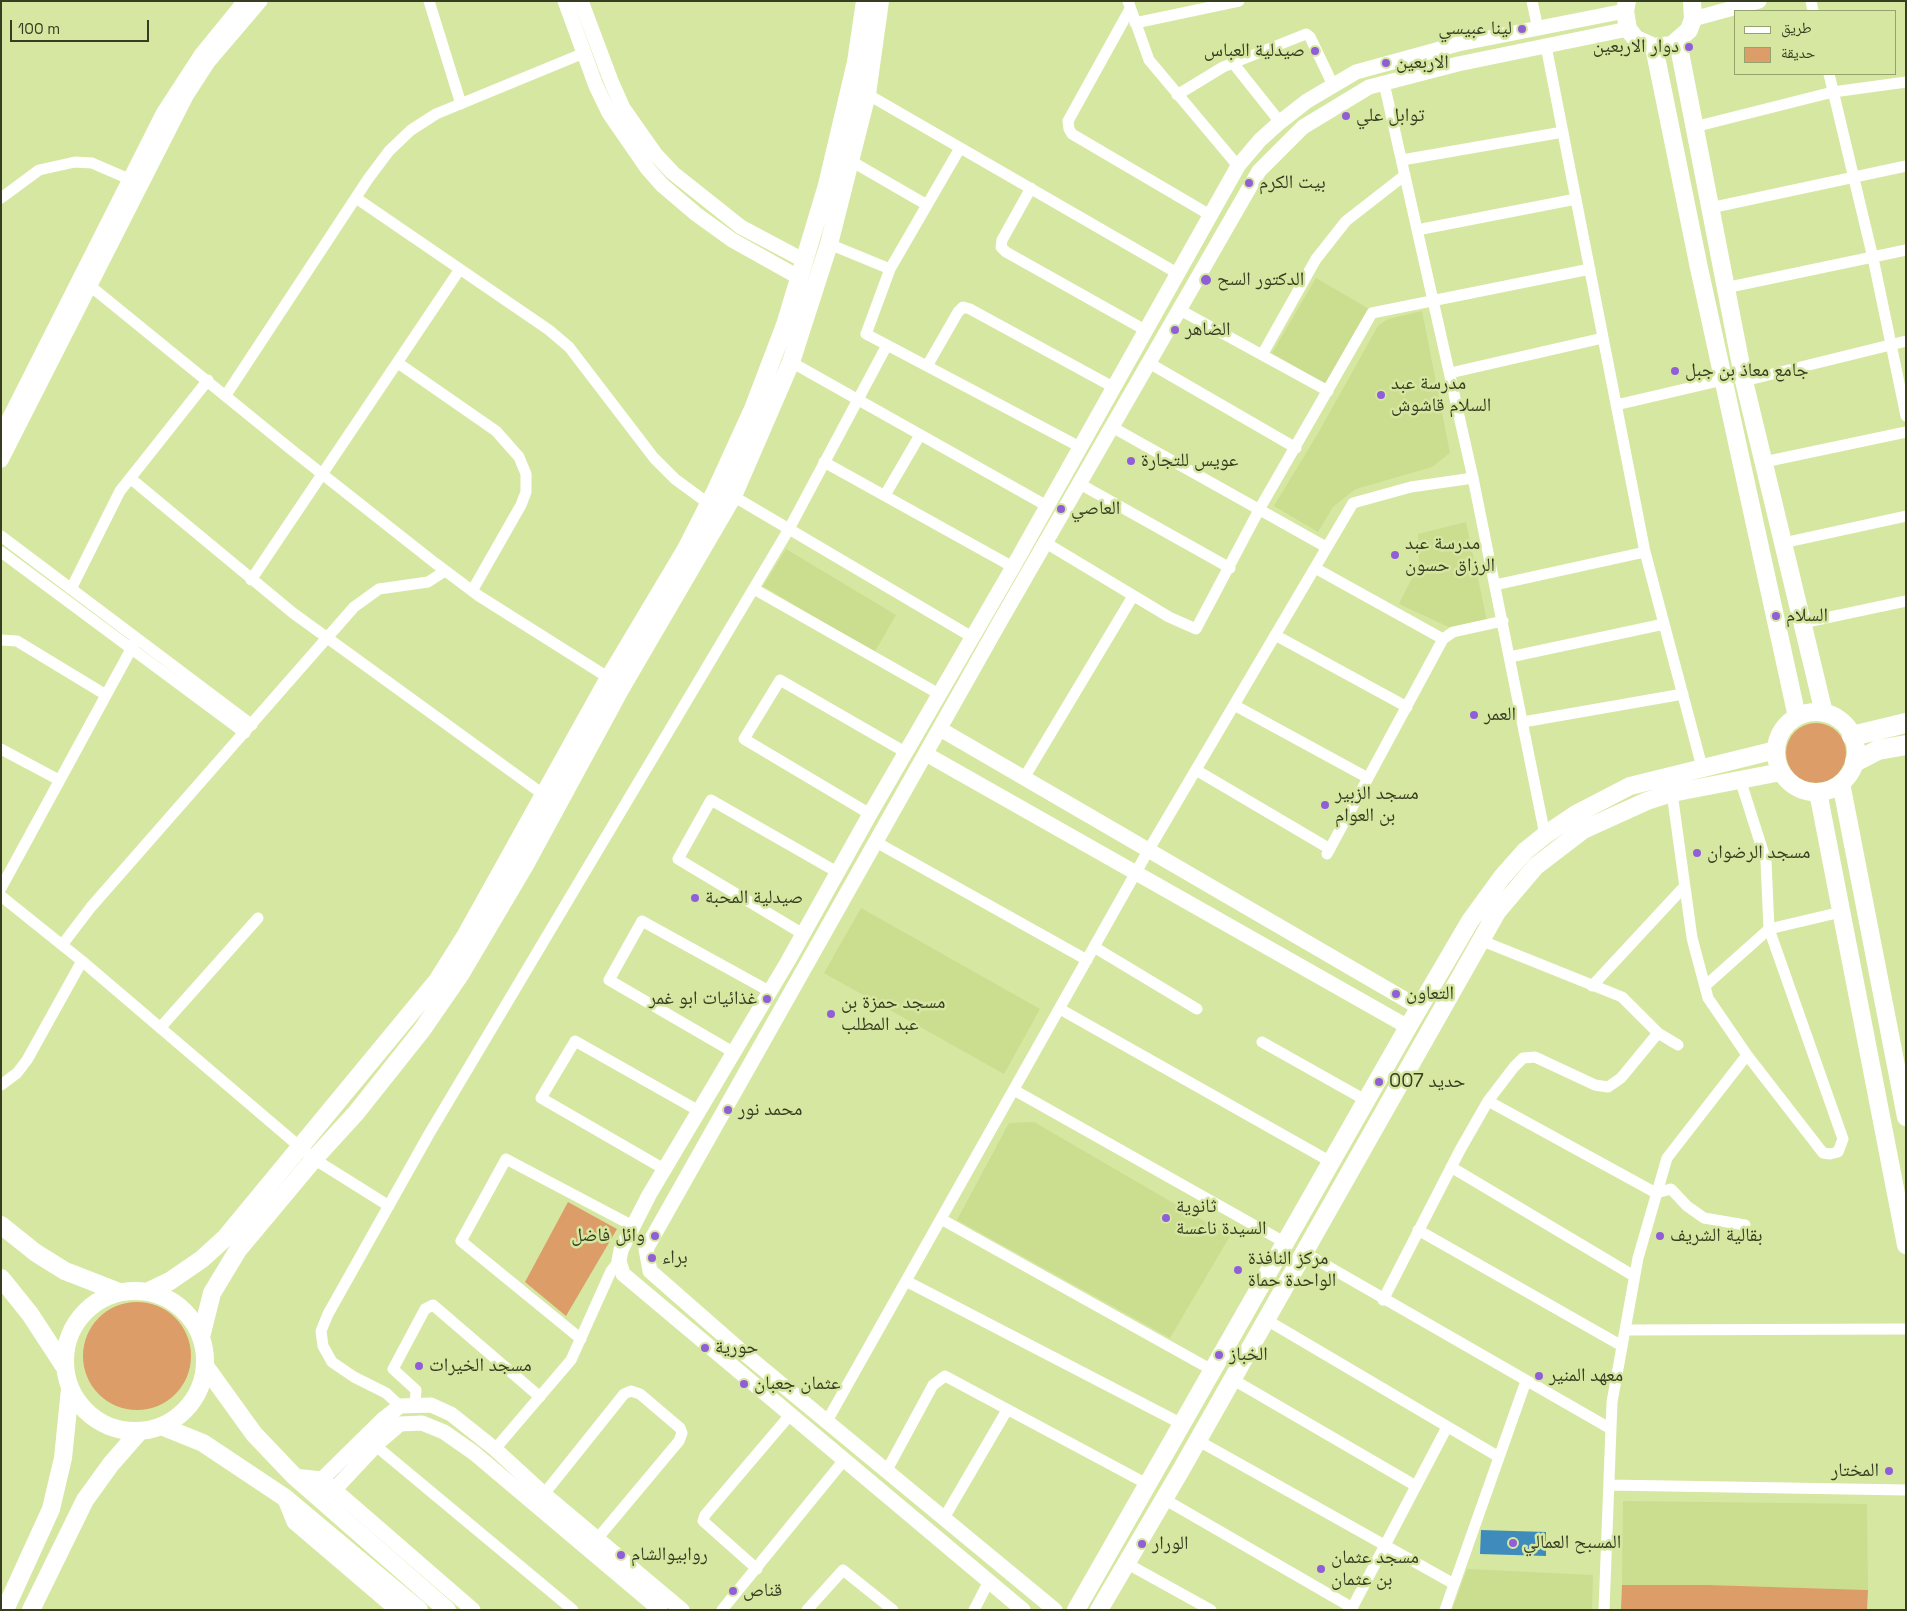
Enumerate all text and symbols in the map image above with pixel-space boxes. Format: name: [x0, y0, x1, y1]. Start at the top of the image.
scale bar: [12, 10, 151, 42]
legend: [1734, 10, 1897, 75]
place label: لينا عبيسي: [1438, 18, 1512, 40]
text: طريق: [1781, 18, 1812, 37]
text: 100 m: [18, 19, 60, 38]
marker: لينا عبيسي: [1516, 23, 1528, 35]
place label: دوار الاربعين: [1593, 36, 1679, 58]
place label: صيدلية العباس: [1204, 40, 1305, 62]
marker: دوار الاربعين: [1683, 41, 1695, 53]
text: حديقة: [1781, 43, 1815, 62]
marker: صيدلية العباس: [1309, 45, 1321, 57]
place label: الاربعين: [1396, 52, 1449, 74]
marker: الاربعين: [1380, 57, 1392, 69]
place label: توابل علي: [1356, 105, 1425, 127]
marker: توابل علي: [1340, 110, 1352, 122]
place label: بيت الكرم: [1259, 172, 1326, 194]
marker: بيت الكرم: [1243, 177, 1255, 189]
place label: الدكتور السح: [1217, 269, 1304, 291]
marker: الدكتور السح: [1199, 273, 1213, 287]
place label: الضاهر: [1185, 319, 1230, 341]
marker: الضاهر: [1169, 324, 1181, 336]
place label: جامع معاذ بن جبل: [1685, 360, 1809, 382]
marker: جامع معاذ بن جبل: [1669, 365, 1681, 377]
place label: مدرسة عبد السلام قاشوش: [1391, 373, 1491, 417]
marker: مدرسة عبد السلام قاشوش: [1375, 389, 1387, 401]
place label: عويس للتجارة: [1141, 450, 1238, 472]
marker: عويس للتجارة: [1125, 455, 1137, 467]
place label: العاصي: [1071, 498, 1120, 520]
marker: العاصي: [1055, 503, 1067, 515]
place label: مدرسة عبد الرزاق حسون: [1405, 533, 1495, 577]
marker: مدرسة عبد الرزاق حسون: [1389, 549, 1401, 561]
place label: السلام: [1786, 605, 1828, 627]
marker: السلام: [1770, 610, 1782, 622]
place label: العمر: [1484, 704, 1516, 726]
marker: العمر: [1468, 709, 1480, 721]
place label: مسجد الزبير بن العوام: [1335, 783, 1419, 827]
marker: مسجد الزبير بن العوام: [1319, 799, 1331, 811]
place label: مسجد الرضوان: [1707, 842, 1811, 864]
marker: مسجد الرضوان: [1691, 847, 1703, 859]
place label: صيدلية المحبة: [705, 887, 803, 909]
marker: صيدلية المحبة: [689, 892, 701, 904]
place label: التعاون: [1406, 983, 1454, 1005]
place label: غذائيات ابو غمر: [649, 988, 757, 1010]
marker: التعاون: [1390, 988, 1402, 1000]
place label: مسجد حمزة بن عبد المطلب: [841, 992, 945, 1036]
marker: غذائيات ابو غمر: [761, 993, 773, 1005]
marker: مسجد حمزة بن عبد المطلب: [825, 1008, 837, 1020]
place label: حديد 007: [1389, 1071, 1465, 1093]
marker: حديد 007: [1373, 1076, 1385, 1088]
place label: محمد نور: [738, 1099, 803, 1121]
marker: محمد نور: [722, 1104, 734, 1116]
place label: ثانوية السيدة ناعسة: [1176, 1196, 1266, 1240]
marker: ثانوية السيدة ناعسة: [1160, 1212, 1172, 1224]
place label: وائل فاضل: [571, 1225, 645, 1247]
place label: بقالية الشريف: [1670, 1225, 1763, 1247]
marker: وائل فاضل: [649, 1230, 661, 1242]
marker: بقالية الشريف: [1654, 1230, 1666, 1242]
place label: براء: [662, 1247, 688, 1269]
place label: مركز النافذة الواحدة حماة: [1248, 1248, 1336, 1292]
marker: براء: [646, 1252, 658, 1264]
marker: مركز النافذة الواحدة حماة: [1232, 1264, 1244, 1276]
place label: حورية: [715, 1337, 758, 1359]
marker: حورية: [699, 1342, 711, 1354]
place label: الخباز: [1229, 1344, 1268, 1366]
marker: الخباز: [1213, 1349, 1225, 1361]
place label: مسجد الخيرات: [429, 1355, 532, 1377]
marker: مسجد الخيرات: [413, 1360, 425, 1372]
place label: معهد المنير: [1549, 1365, 1623, 1387]
marker: معهد المنير: [1533, 1370, 1545, 1382]
place label: عثمان جعبان: [754, 1373, 841, 1395]
marker: عثمان جعبان: [738, 1378, 750, 1390]
place label: المختار: [1831, 1460, 1879, 1482]
marker: المختار: [1883, 1465, 1895, 1477]
place label: المسبح العمالي: [1523, 1532, 1621, 1554]
place label: الورار: [1152, 1533, 1189, 1555]
marker: المسبح العمالي: [1507, 1537, 1519, 1549]
marker: الورار: [1136, 1538, 1148, 1550]
place label: روابيوالشام: [631, 1544, 708, 1566]
place label: مسجد عثمان بن عثمان: [1331, 1547, 1419, 1591]
marker: روابيوالشام: [615, 1549, 627, 1561]
marker: مسجد عثمان بن عثمان: [1315, 1563, 1327, 1575]
place label: قناص: [743, 1580, 782, 1602]
marker: قناص: [727, 1585, 739, 1597]

